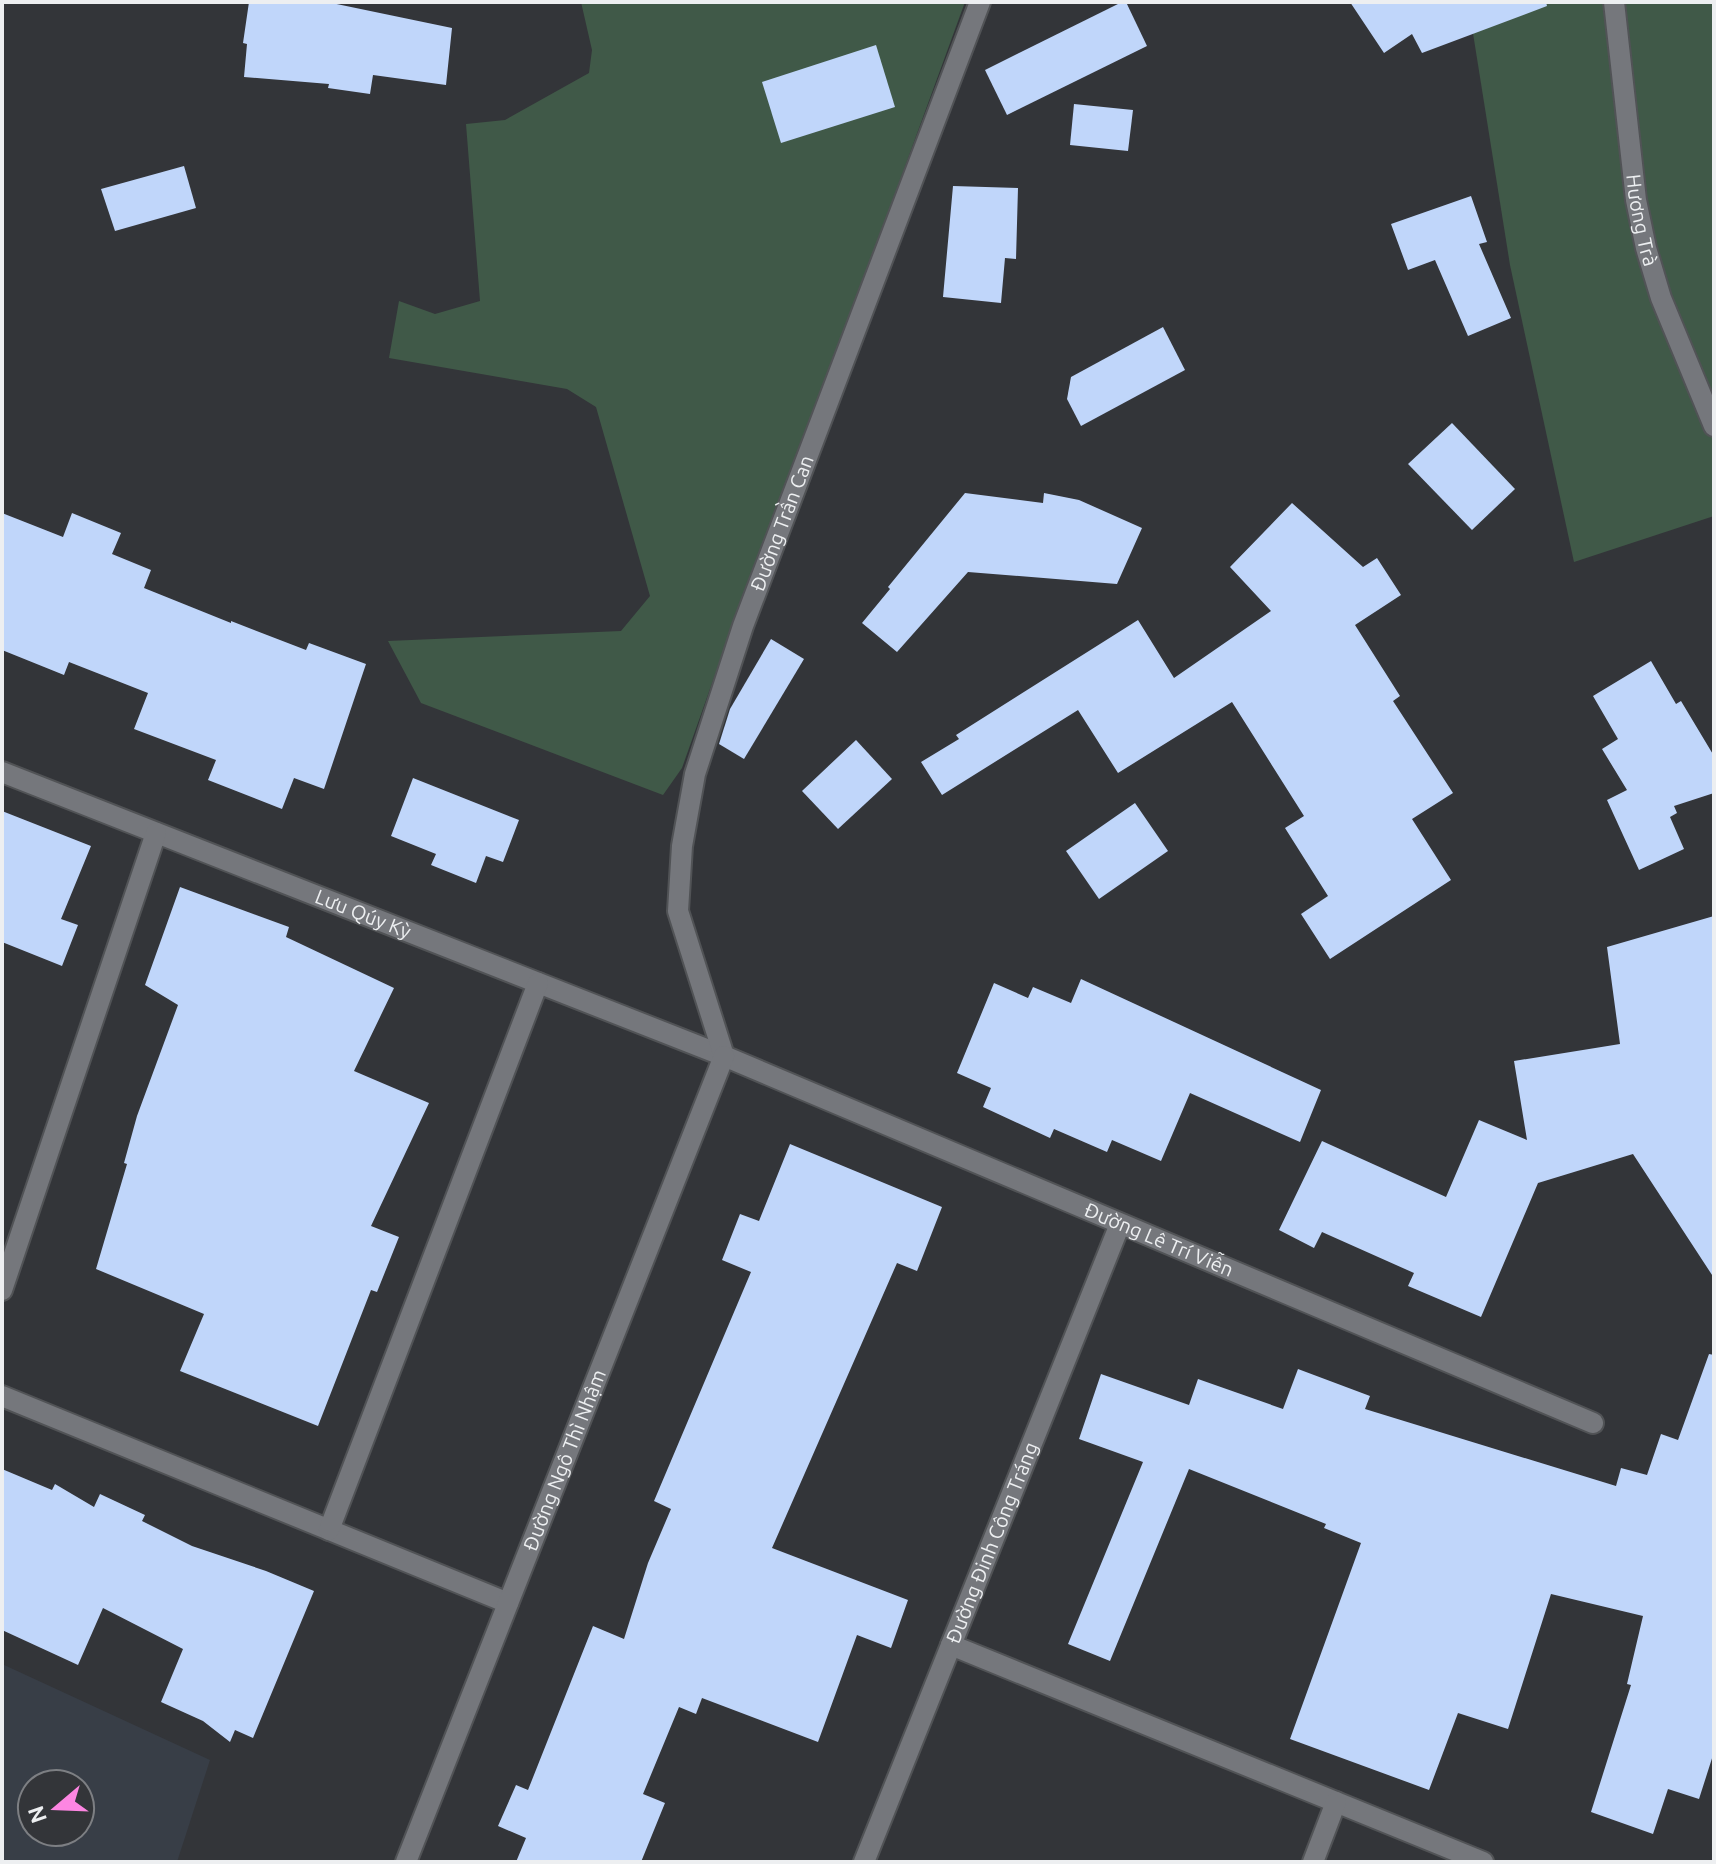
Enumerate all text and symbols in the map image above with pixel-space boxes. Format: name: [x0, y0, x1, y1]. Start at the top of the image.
street label: Hương Trà: [1622, 173, 1663, 269]
street label: Đường Trần Can: [745, 452, 818, 594]
street label: Lưu Qúy Kỳ: [312, 884, 415, 943]
street label: Đường Lê Trí Viễn: [1081, 1198, 1237, 1281]
street label: Đường Ngô Thì Nhậm: [518, 1366, 610, 1554]
street label: Đường Đinh Công Tráng: [941, 1439, 1042, 1647]
north arrow: [16, 1768, 96, 1848]
text: N: [22, 1803, 51, 1827]

